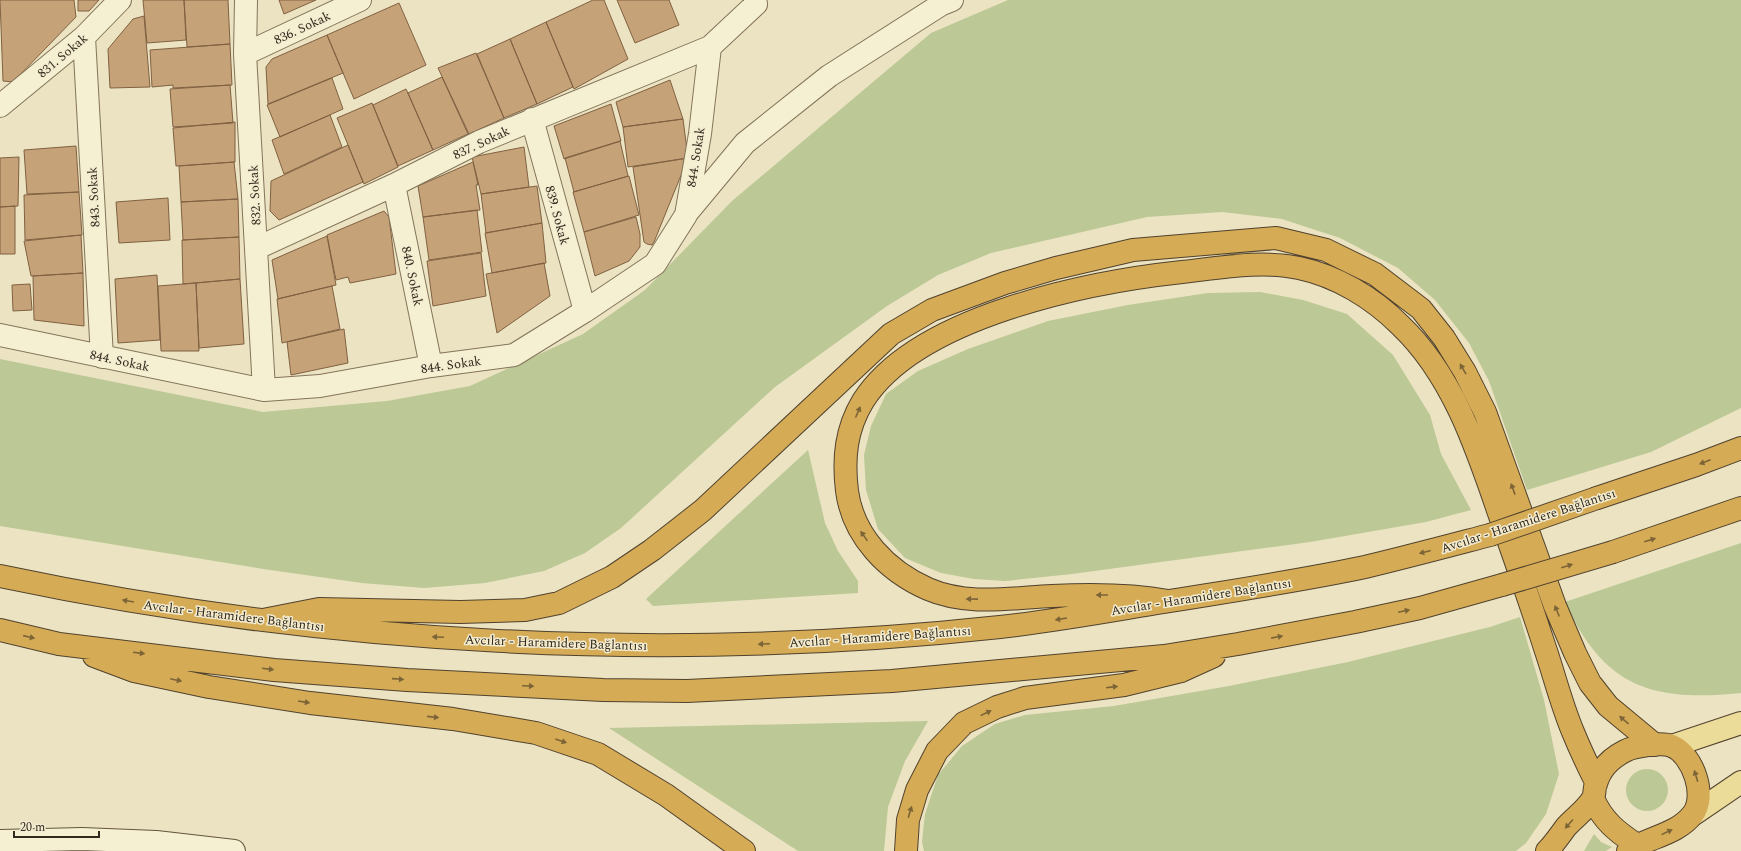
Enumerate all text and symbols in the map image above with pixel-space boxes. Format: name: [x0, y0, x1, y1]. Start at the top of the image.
street label: 836. Sokak: [271, 6, 334, 50]
street label: 831. Sokak: [33, 29, 92, 83]
street label: 837. Sokak: [450, 121, 513, 165]
street label: 844. Sokak: [681, 126, 711, 189]
street label: 832. Sokak: [243, 164, 267, 226]
street label: 843. Sokak: [82, 166, 106, 228]
street label: 839. Sokak: [540, 183, 575, 247]
street label: 840. Sokak: [396, 244, 428, 308]
street label: 844. Sokak: [88, 345, 152, 377]
street label: 844. Sokak: [420, 351, 483, 379]
one-way arrow: [1460, 363, 1467, 375]
one-way arrow: [855, 407, 861, 418]
one-way arrow: [1698, 459, 1710, 465]
one-way arrow: [1510, 482, 1516, 494]
street label: Avcılar - Haramidere Bağlantısı: [1438, 483, 1618, 559]
one-way arrow: [860, 531, 868, 542]
one-way arrow: [1645, 537, 1657, 543]
one-way arrow: [1419, 549, 1431, 555]
one-way arrow: [1561, 563, 1573, 569]
street label: Avcılar - Haramidere Bağlantısı: [1110, 573, 1293, 621]
one-way arrow: [1095, 592, 1108, 598]
street label: Avcılar - Haramidere Bağlantısı: [142, 595, 326, 637]
one-way arrow: [965, 596, 978, 602]
one-way arrow: [122, 597, 134, 603]
one-way arrow: [1554, 605, 1560, 617]
one-way arrow: [1398, 608, 1410, 614]
one-way arrow: [1055, 616, 1067, 622]
street label: Avcılar - Haramidere Bağlantısı: [788, 621, 972, 653]
street label: Avcılar - Haramidere Bağlantısı: [464, 630, 647, 656]
one-way arrow: [432, 633, 444, 640]
one-way arrow: [1271, 633, 1283, 639]
one-way arrow: [23, 634, 36, 640]
one-way arrow: [758, 640, 770, 647]
one-way arrow: [133, 650, 145, 656]
one-way arrow: [262, 666, 274, 672]
one-way arrow: [392, 676, 404, 683]
one-way arrow: [170, 677, 182, 683]
one-way arrow: [522, 683, 534, 690]
one-way arrow: [1106, 684, 1118, 690]
one-way arrow: [298, 699, 310, 705]
one-way arrow: [980, 710, 991, 716]
one-way arrow: [427, 714, 439, 720]
one-way arrow: [1619, 716, 1630, 725]
one-way arrow: [555, 739, 567, 745]
one-way arrow: [1693, 769, 1699, 781]
one-way arrow: [907, 806, 913, 818]
scale bar: [14, 813, 99, 839]
text: 20 m: [20, 818, 45, 837]
one-way arrow: [1565, 819, 1574, 829]
one-way arrow: [1662, 829, 1673, 836]

